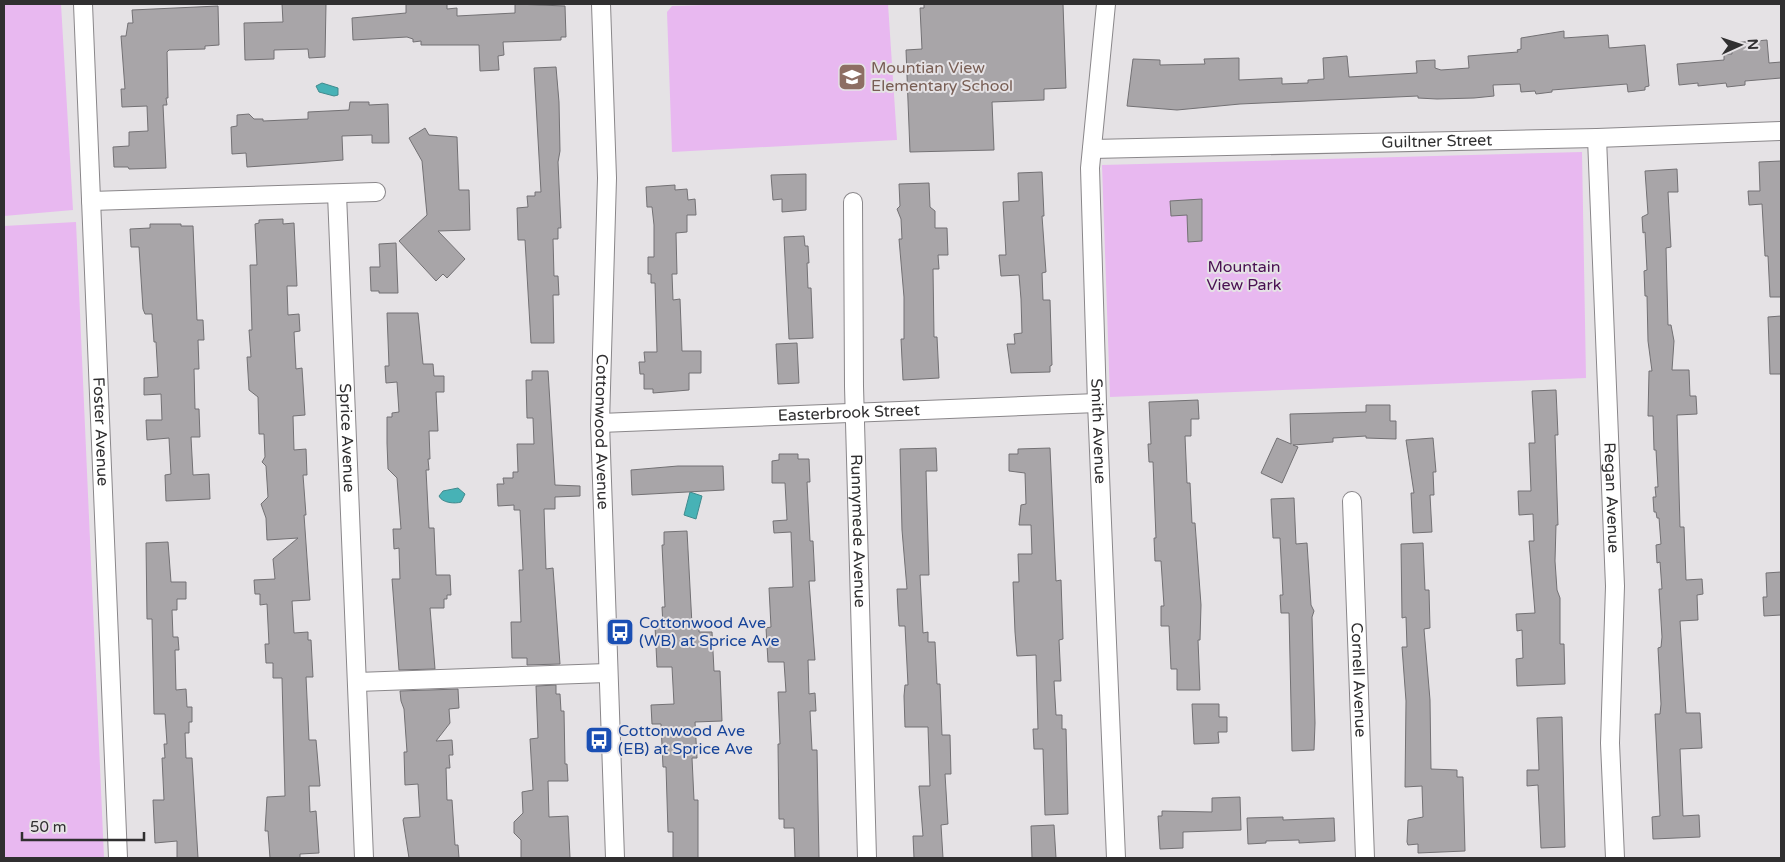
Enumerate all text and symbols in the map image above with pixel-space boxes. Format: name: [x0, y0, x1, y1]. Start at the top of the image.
north arrow: [1715, 20, 1765, 70]
text: N: [1744, 38, 1761, 50]
place label: Mountian View Elementary School: [871, 58, 1013, 96]
school or university icon: Mountian View Elementary School: [837, 62, 867, 92]
street label: Guiltner Street: [1381, 130, 1493, 153]
park label: Mountain View Park: [1207, 257, 1282, 295]
street label: Cottonwood Avenue: [590, 354, 613, 510]
street label: Foster Avenue: [88, 377, 113, 487]
street label: Smith Avenue: [1086, 378, 1110, 484]
street label: Sprice Avenue: [335, 383, 359, 493]
street label: Easterbrook Street: [777, 400, 920, 426]
street label: Regan Avenue: [1599, 442, 1624, 553]
street label: Runnymede Avenue: [846, 454, 870, 608]
place label: Cottonwood Ave (WB) at Sprice Ave: [639, 613, 780, 651]
bus stop icon: Cottonwood Ave (WB) at Sprice Ave: [605, 617, 635, 647]
street label: Cornell Avenue: [1346, 622, 1371, 738]
place label: Cottonwood Ave (EB) at Sprice Ave: [618, 721, 753, 759]
bus stop icon: Cottonwood Ave (EB) at Sprice Ave: [584, 725, 614, 755]
scale bar: [22, 810, 145, 842]
text: 50 m: [30, 818, 67, 836]

